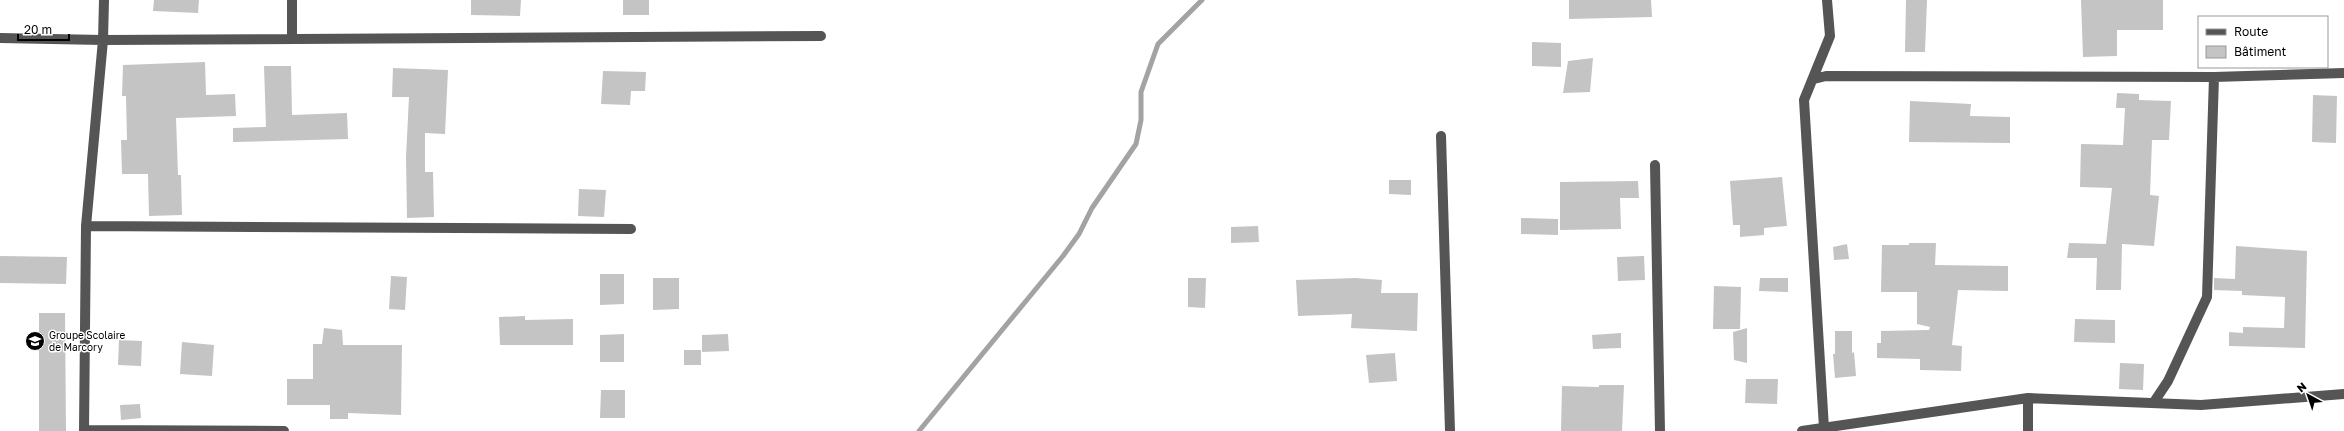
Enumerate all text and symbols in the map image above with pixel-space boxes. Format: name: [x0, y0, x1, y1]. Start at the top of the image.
scale bar: [18, 16, 69, 42]
legend: [2198, 16, 2328, 68]
text: 20 m: [24, 22, 52, 37]
text: Route: [2234, 24, 2268, 39]
text: Bâtiment: [2234, 44, 2287, 59]
place label: Groupe Scolaire de Marcory: [49, 329, 126, 353]
school or university icon: Groupe Scolaire de Marcory: [24, 330, 46, 352]
north arrow: [2288, 375, 2328, 415]
text: N: [2294, 379, 2309, 395]

